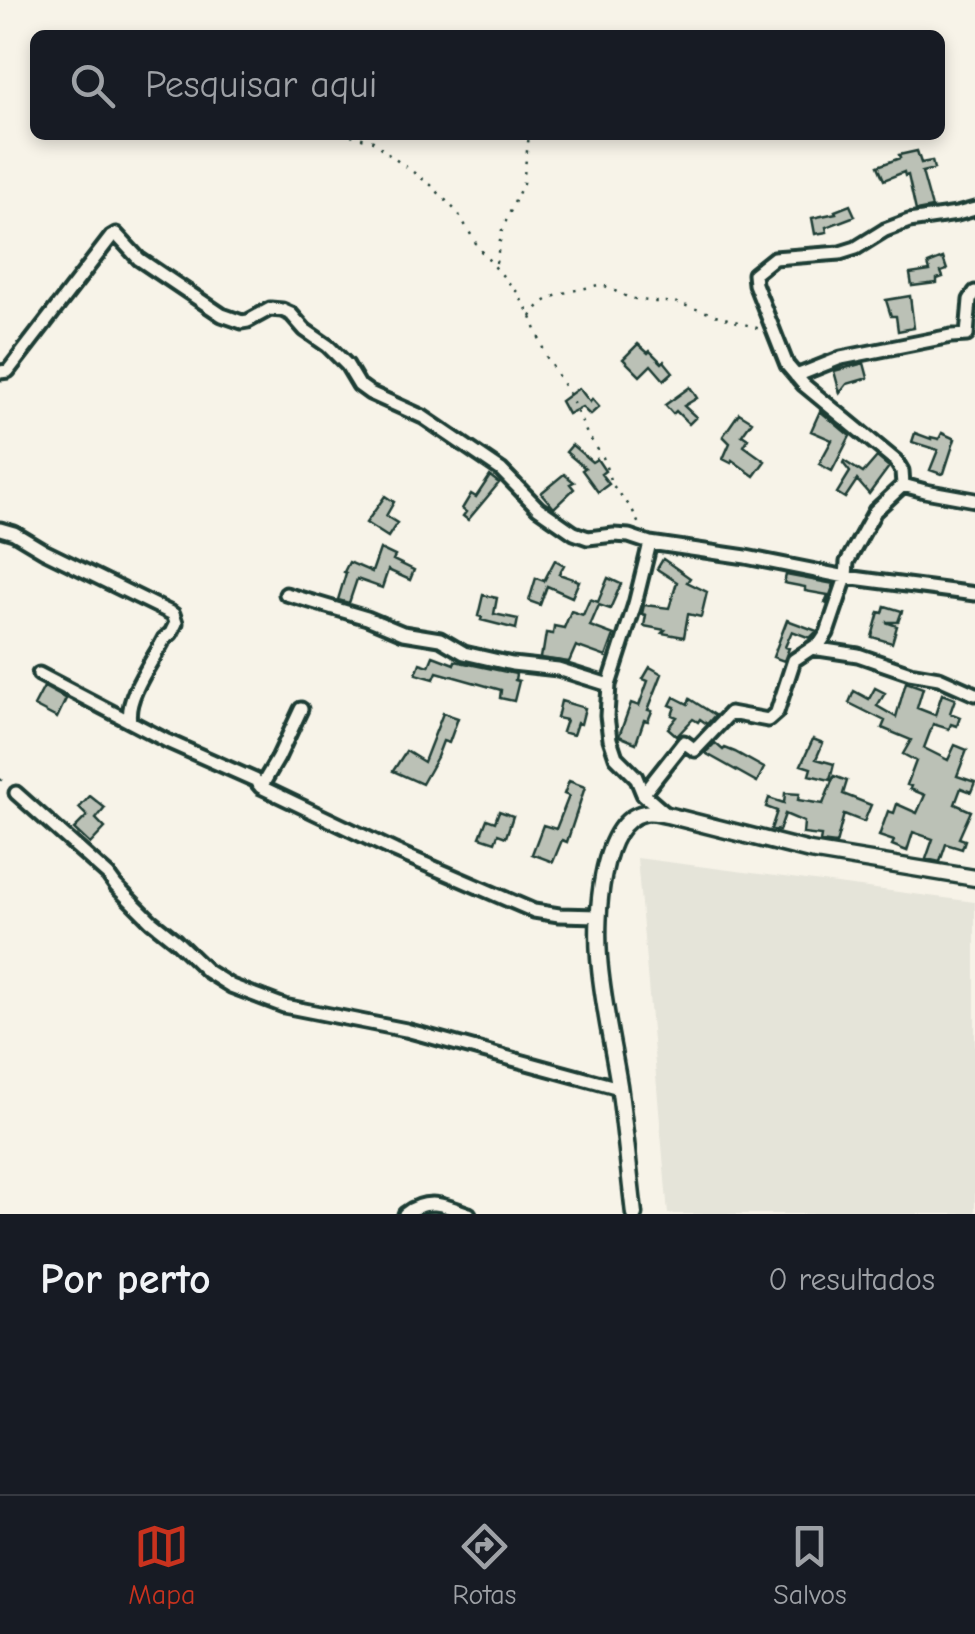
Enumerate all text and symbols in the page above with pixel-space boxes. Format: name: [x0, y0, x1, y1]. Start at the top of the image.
search box: [30, 30, 945, 140]
icon: search: [65, 58, 120, 113]
text: Pesquisar aqui: [145, 63, 377, 107]
text: Por perto: [40, 1255, 211, 1304]
text: 0 resultados: [768, 1261, 935, 1298]
tab: Mapa: [128, 1519, 196, 1611]
tab: Rotas: [452, 1519, 516, 1611]
tab: Salvos: [773, 1519, 847, 1611]

